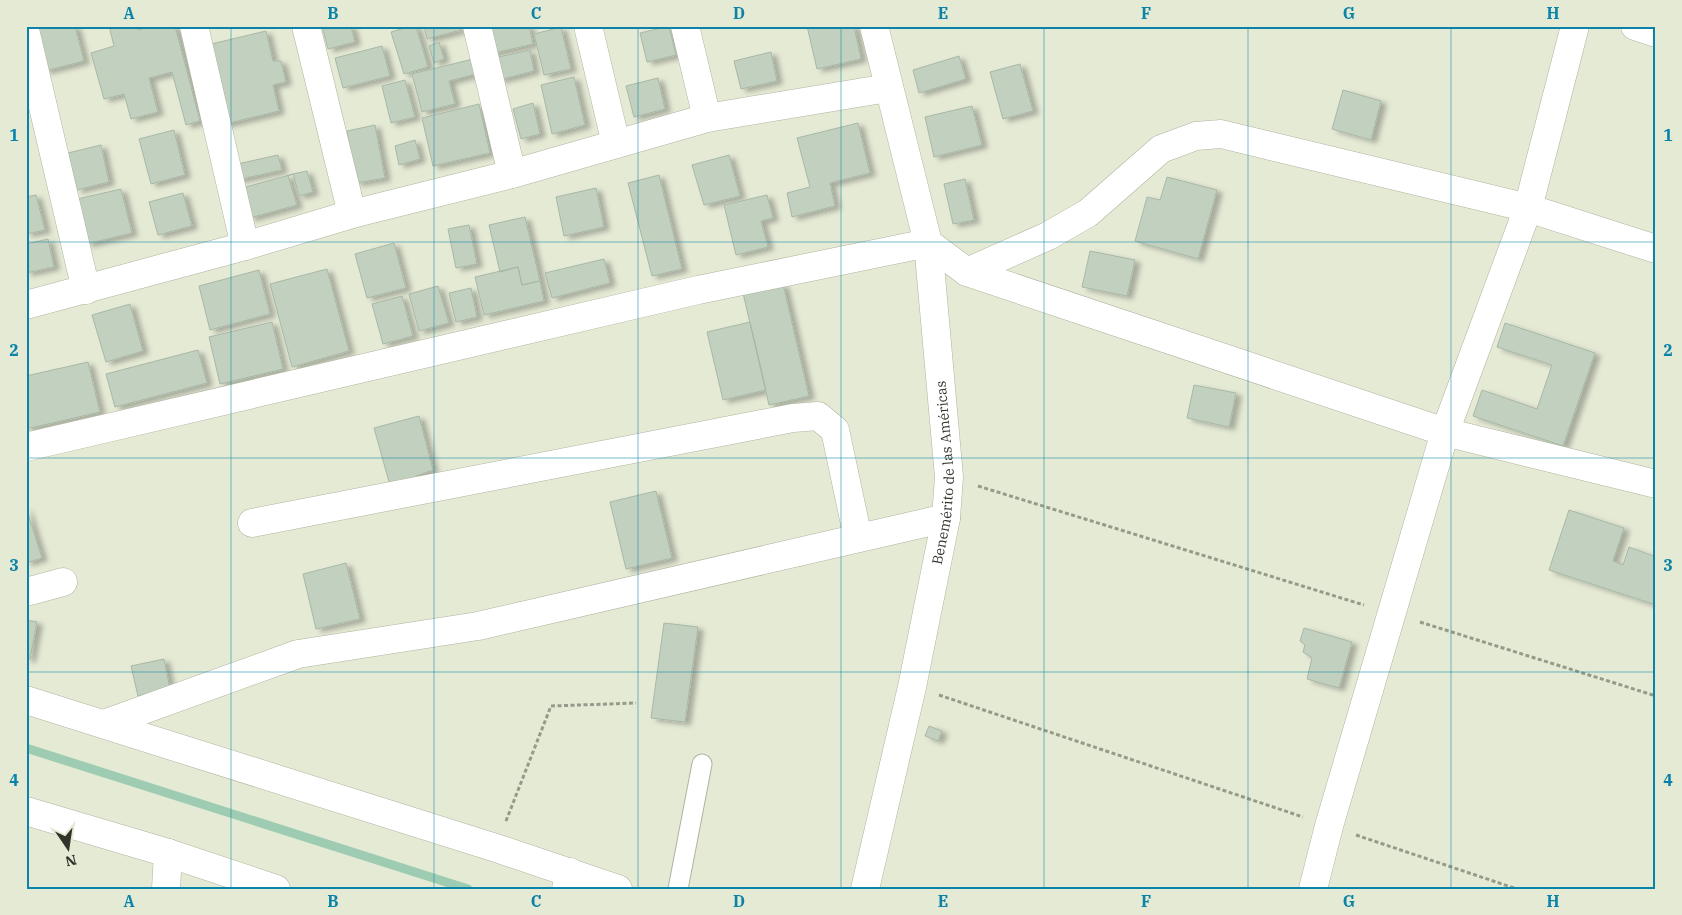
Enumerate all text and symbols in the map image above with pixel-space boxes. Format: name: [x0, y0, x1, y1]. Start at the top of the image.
text: A: [123, 3, 135, 23]
text: B: [327, 3, 339, 23]
text: C: [531, 3, 541, 23]
text: D: [733, 3, 745, 23]
text: E: [938, 3, 948, 23]
text: F: [1141, 3, 1151, 23]
text: G: [1343, 3, 1355, 23]
text: H: [1547, 3, 1560, 23]
text: 1: [9, 125, 19, 145]
text: 1: [1663, 125, 1673, 145]
text: 2: [9, 340, 19, 360]
text: 2: [1663, 340, 1673, 360]
street label: Benemérito de las Américas: [928, 380, 958, 566]
text: 3: [9, 555, 19, 575]
text: 3: [1663, 555, 1673, 575]
text: 4: [9, 770, 19, 790]
text: 4: [1663, 770, 1673, 790]
north arrow: [42, 822, 92, 872]
text: N: [64, 851, 78, 871]
text: A: [123, 891, 135, 911]
text: B: [327, 891, 339, 911]
text: C: [531, 891, 541, 911]
text: D: [733, 891, 745, 911]
text: E: [938, 891, 948, 911]
text: F: [1141, 891, 1151, 911]
text: G: [1343, 891, 1355, 911]
text: H: [1547, 891, 1560, 911]

